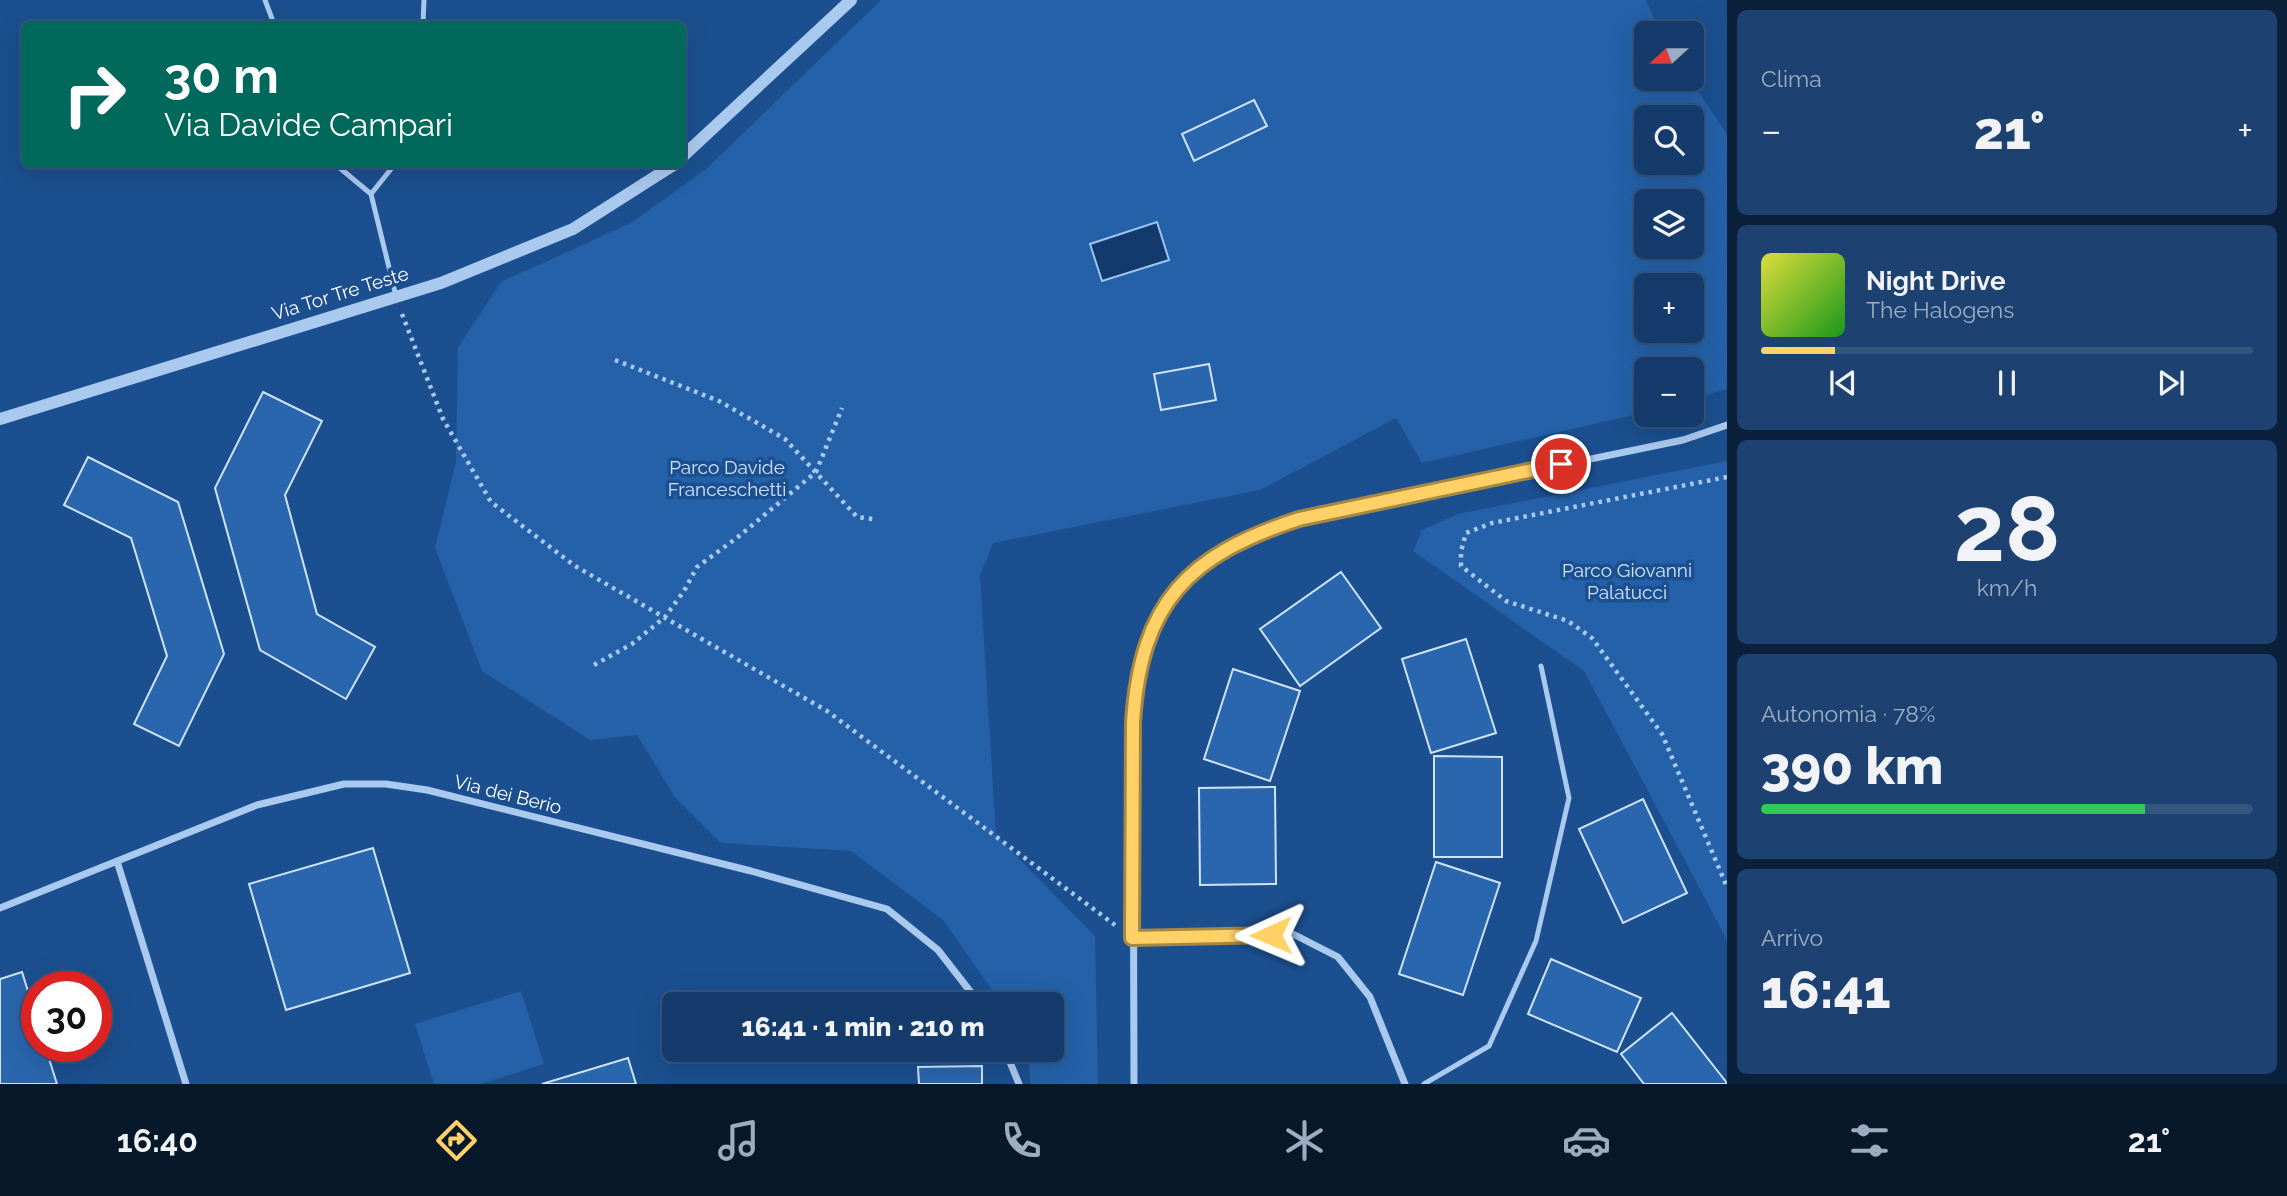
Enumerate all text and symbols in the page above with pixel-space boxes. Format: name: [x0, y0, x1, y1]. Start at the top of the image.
north arrow: [1634, 21, 1704, 91]
map controls: [1634, 21, 1704, 427]
text: 30 m: [164, 47, 279, 104]
icon: right: [49, 49, 140, 140]
text: Clima: [1761, 65, 1822, 92]
text: 21°: [1974, 100, 2045, 161]
button: search: [1634, 105, 1704, 175]
text: Via Davide Campari: [164, 106, 453, 143]
text: −: [1761, 108, 1781, 153]
text: +: [2237, 108, 2253, 153]
button: layers: [1634, 189, 1704, 259]
street label: Via Tor Tre Teste: [269, 262, 411, 324]
text: Night Drive: [1866, 266, 2005, 296]
button: +: [1634, 273, 1704, 343]
text: The Halogens: [1866, 296, 2014, 323]
button: −: [1634, 357, 1704, 427]
icon: previous: [1824, 364, 1862, 402]
icon: pause: [1988, 364, 2026, 402]
icon: next: [2152, 364, 2190, 402]
pin: [1531, 434, 1591, 494]
icon: arrive: [1542, 445, 1580, 483]
park label: Parco Davide Franceschetti: [668, 456, 786, 500]
text: 28: [1954, 475, 2060, 582]
park label: Parco Giovanni Palatucci: [1562, 559, 1692, 603]
text: km/h: [1977, 574, 2037, 601]
text: Autonomia · 78%: [1761, 700, 1935, 727]
text: 390 km: [1761, 735, 1943, 796]
street label: Via dei Berio: [452, 770, 564, 818]
position arrow: [1234, 898, 1308, 972]
text: Arrivo: [1761, 924, 1823, 951]
text: 16:41: [1761, 959, 1891, 1020]
speed limit sign: 30: [21, 971, 112, 1062]
text: 16:41 · 1 min · 210 m: [741, 1012, 985, 1042]
icon: directions: [432, 1116, 481, 1165]
icon: music: [714, 1116, 763, 1165]
icon: phone: [997, 1116, 1046, 1165]
icon: climate: [1280, 1116, 1329, 1165]
icon: car: [1562, 1116, 1611, 1165]
icon: filters: [1845, 1116, 1894, 1165]
text: 16:40: [117, 1122, 198, 1159]
text: 21°: [2128, 1122, 2170, 1159]

